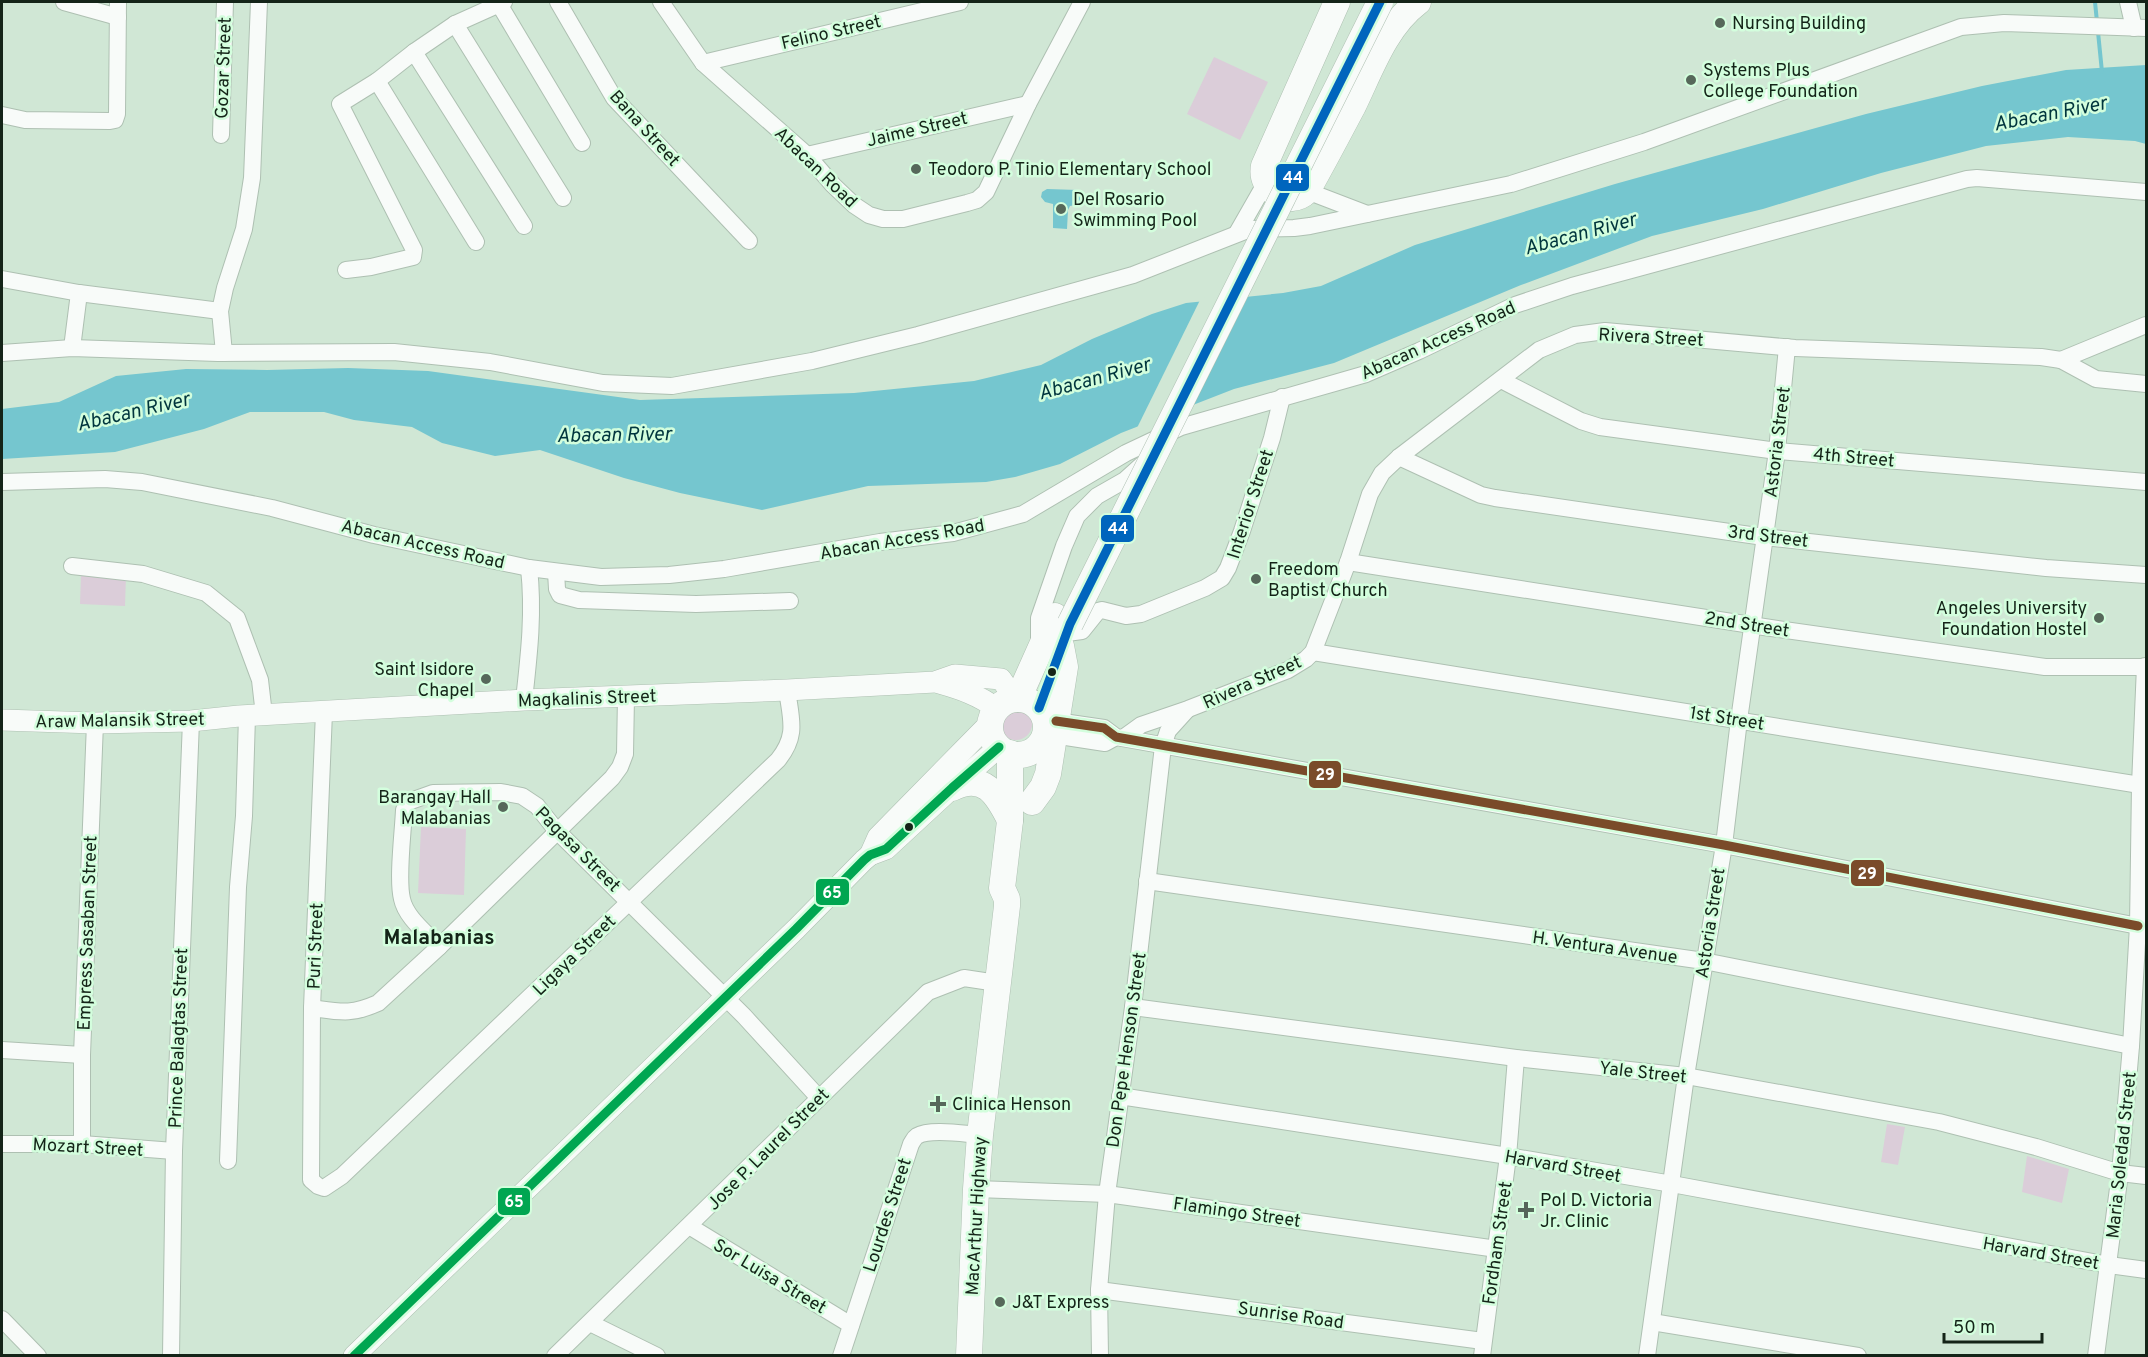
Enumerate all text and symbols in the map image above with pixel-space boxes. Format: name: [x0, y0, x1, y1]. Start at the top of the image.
street label: Felino Street: [779, 11, 884, 56]
place label: Nursing Building: [1732, 13, 1866, 36]
marker: Nursing Building: [1713, 16, 1727, 30]
street label: Gozar Street: [211, 17, 238, 119]
place label: Systems Plus College Foundation: [1703, 60, 1858, 104]
marker: Systems Plus College Foundation: [1684, 73, 1698, 87]
street label: Bana Street: [604, 86, 684, 172]
water label: Abacan River: [1991, 91, 2111, 139]
street label: Jaime Street: [865, 108, 970, 153]
street label: Abacan Road: [769, 123, 861, 213]
place label: Teodoro P. Tinio Elementary School: [928, 159, 1212, 182]
marker: Teodoro P. Tinio Elementary School: [909, 162, 923, 176]
line badge: 44: [1275, 163, 1310, 192]
text: 44: [1283, 169, 1303, 189]
place label: Del Rosario Swimming Pool: [1073, 189, 1197, 233]
marker: Del Rosario Swimming Pool: [1054, 202, 1068, 216]
water label: Abacan River: [1522, 207, 1641, 262]
street label: Abacan Access Road: [1358, 297, 1520, 386]
street label: Rivera Street: [1598, 324, 1704, 353]
water label: Abacan River: [1036, 352, 1155, 407]
street label: Astoria Street: [1760, 385, 1797, 499]
water label: Abacan River: [75, 387, 194, 439]
water label: Abacan River: [556, 422, 673, 450]
street label: 4th Street: [1812, 443, 1895, 474]
street label: Interior Street: [1223, 447, 1280, 562]
line badge: 44: [1100, 514, 1135, 543]
street label: Abacan Access Road: [339, 515, 507, 575]
street label: Abacan Access Road: [818, 515, 987, 566]
text: 44: [1108, 520, 1128, 540]
street label: 3rd Street: [1726, 521, 1810, 554]
place label: Freedom Baptist Church: [1268, 559, 1388, 603]
marker: Freedom Baptist Church: [1249, 572, 1263, 586]
place label: Angeles University Foundation Hostel: [1936, 598, 2087, 642]
street label: 2nd Street: [1703, 607, 1791, 644]
marker: Angeles University Foundation Hostel: [2092, 611, 2106, 625]
street label: Rivera Street: [1200, 651, 1305, 715]
place label: Saint Isidore Chapel: [374, 659, 474, 703]
unlabelled marker: [1046, 666, 1058, 678]
marker: Saint Isidore Chapel: [479, 672, 493, 686]
street label: Magkalinis Street: [517, 686, 657, 713]
street label: 1st Street: [1688, 702, 1766, 737]
street label: Araw Malansik Street: [35, 709, 205, 734]
line badge: 29: [1308, 760, 1342, 789]
text: 29: [1315, 766, 1335, 786]
place label: Barangay Hall Malabanias: [378, 787, 491, 831]
marker: Barangay Hall Malabanias: [496, 800, 510, 814]
street label: Pagasa Street: [529, 802, 625, 898]
unlabelled marker: [903, 821, 915, 833]
street label: Empress Sasaban Street: [74, 835, 103, 1031]
line badge: 29: [1850, 859, 1885, 887]
text: 29: [1857, 865, 1877, 885]
street label: Astoria Street: [1691, 866, 1732, 980]
line badge: 65: [815, 878, 850, 906]
text: 65: [822, 884, 842, 904]
street label: Puri Street: [303, 902, 330, 990]
street label: Ligaya Street: [529, 911, 621, 1001]
district label: Malabanias: [384, 925, 494, 952]
street label: H. Ventura Avenue: [1531, 927, 1679, 970]
street label: Prince Balagtas Street: [165, 947, 194, 1129]
street label: Don Pepe Henson Street: [1102, 951, 1153, 1149]
street label: Yale Street: [1598, 1057, 1688, 1090]
street label: Maria Soledad Street: [2102, 1071, 2143, 1240]
street label: Jose P. Laurel Street: [703, 1084, 835, 1216]
place label: Clinica Henson: [952, 1094, 1071, 1117]
marker: Clinica Henson: [929, 1095, 947, 1113]
street label: Mozart Street: [32, 1134, 144, 1163]
street label: MacArthur Highway: [962, 1136, 993, 1296]
street label: Harvard Street: [1503, 1146, 1623, 1189]
street label: Lourdes Street: [859, 1155, 918, 1275]
street label: Fordham Street: [1478, 1180, 1519, 1306]
line badge: 65: [497, 1187, 531, 1216]
place label: Pol D. Victoria Jr. Clinic: [1540, 1190, 1652, 1234]
text: 65: [504, 1193, 524, 1213]
street label: Flamingo Street: [1171, 1193, 1302, 1234]
marker: Pol D. Victoria Jr. Clinic: [1517, 1201, 1535, 1219]
street label: Harvard Street: [1981, 1233, 2101, 1276]
street label: Sor Luisa Street: [708, 1234, 830, 1320]
place label: J&T Express: [1012, 1292, 1109, 1315]
marker: J&T Express: [993, 1295, 1007, 1309]
street label: Sunrise Road: [1236, 1298, 1345, 1335]
scale bar: [1944, 1306, 2042, 1344]
text: 50 m: [1953, 1317, 1995, 1340]

